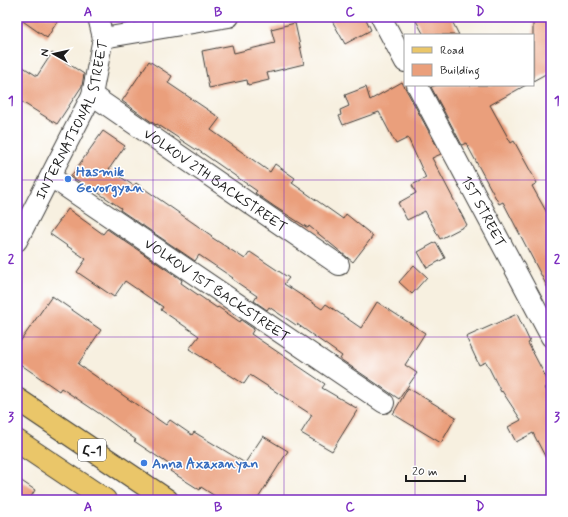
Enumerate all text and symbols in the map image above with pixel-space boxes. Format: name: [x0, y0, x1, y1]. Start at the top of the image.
text: A: [84, 4, 92, 21]
text: B: [214, 4, 223, 21]
text: C: [345, 4, 355, 21]
text: D: [476, 4, 485, 21]
north arrow: [34, 34, 74, 74]
legend: [404, 34, 534, 86]
street label: INTERNATIONAL STREET: [30, 36, 108, 202]
text: Road: [440, 43, 464, 59]
text: Building: [440, 63, 480, 80]
text: 1: [8, 93, 14, 110]
text: 1: [554, 93, 560, 110]
street label: VOLKOV 2TH BACKSTREET: [140, 125, 290, 237]
place label: Hasmik Gevorgyan: [76, 163, 145, 198]
street label: 1ST STREET: [457, 173, 510, 250]
marker: Hasmik Gevorgyan: [63, 174, 73, 184]
street label: VOLKOV 1ST BACKSTREET: [141, 235, 293, 346]
text: 2: [8, 251, 15, 268]
text: 2: [554, 251, 561, 268]
text: 3: [8, 409, 14, 426]
text: 3: [554, 409, 560, 426]
road number: Հ-1: [78, 439, 106, 461]
place label: Anna Axaxanyan: [152, 455, 258, 473]
scale bar: [406, 457, 465, 483]
marker: Anna Axaxanyan: [139, 458, 149, 468]
text: 20 m: [412, 464, 438, 480]
text: A: [84, 499, 92, 516]
text: B: [214, 499, 223, 516]
text: C: [345, 499, 355, 516]
text: D: [476, 499, 485, 516]

